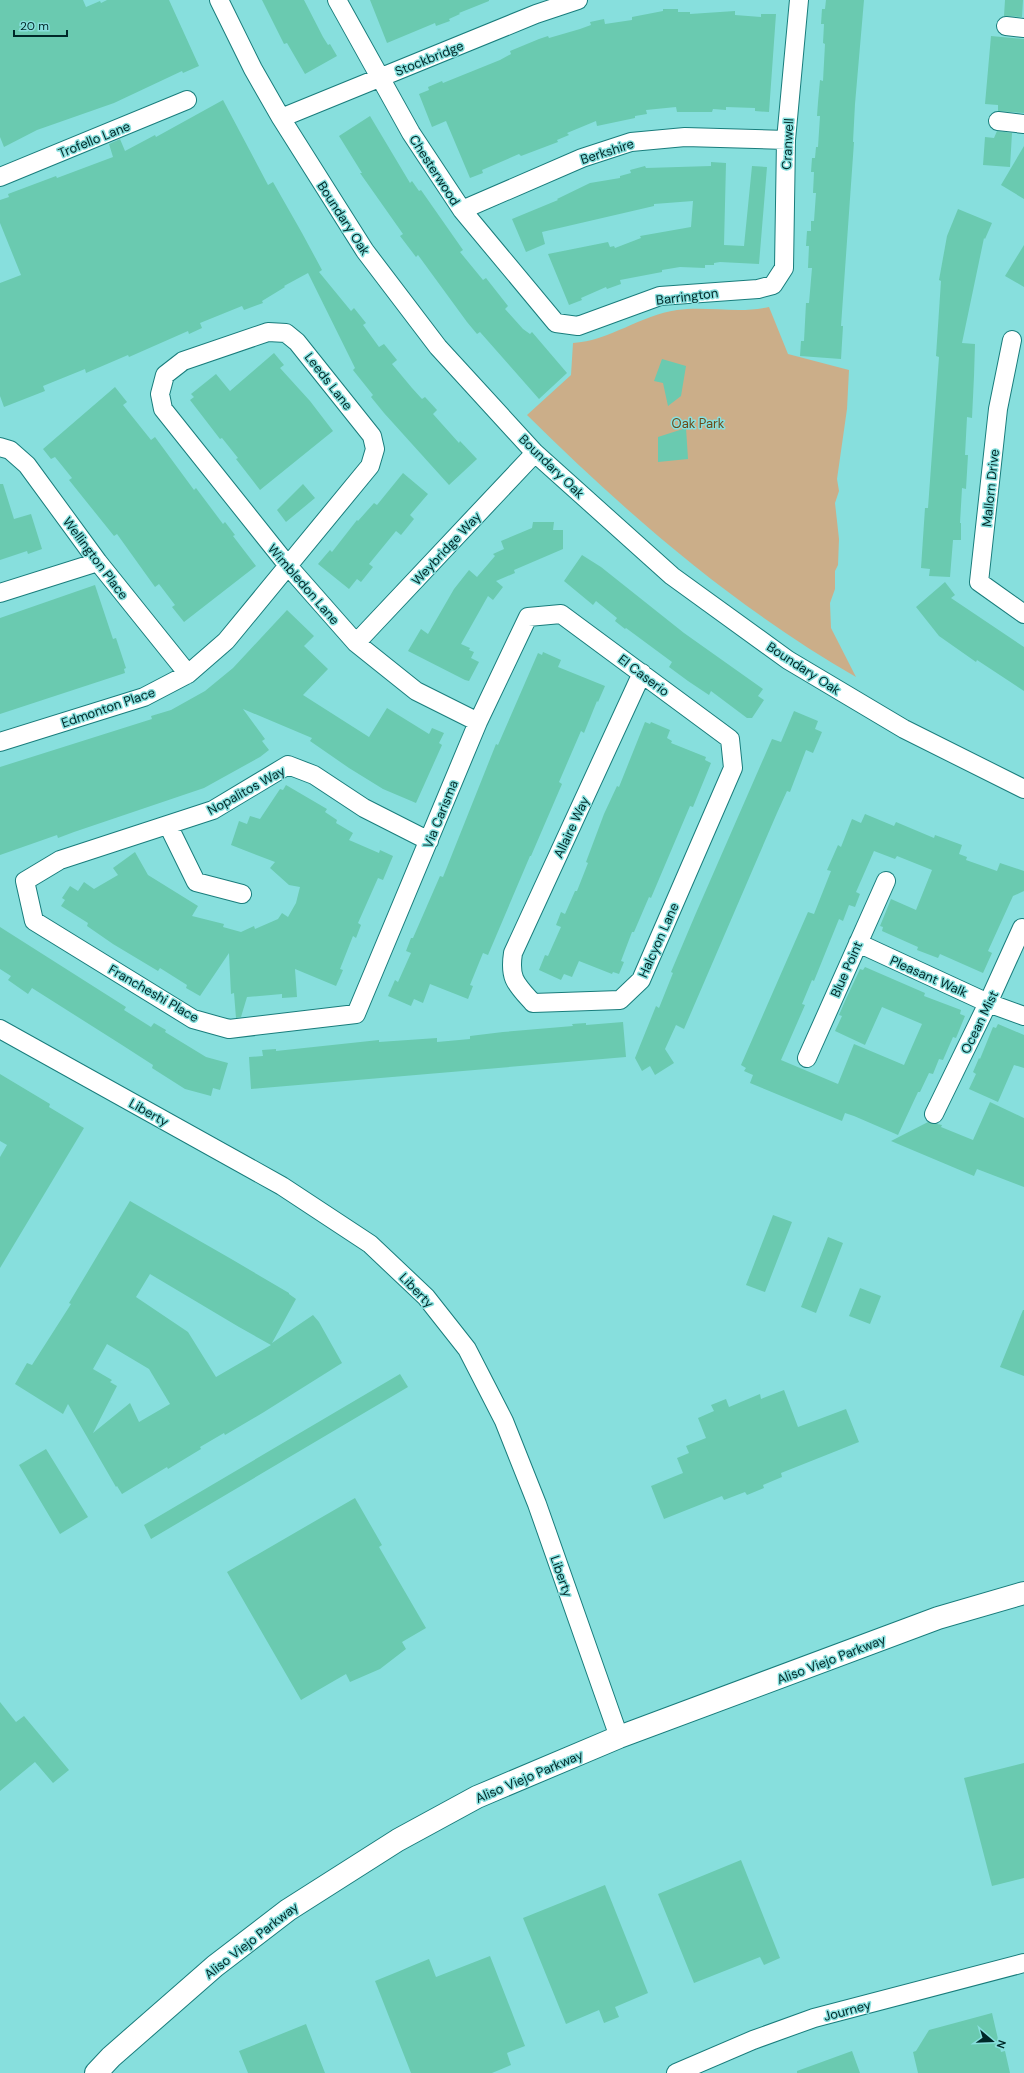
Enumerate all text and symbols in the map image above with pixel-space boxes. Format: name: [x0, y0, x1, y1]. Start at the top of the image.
scale bar: [14, 12, 67, 38]
text: 20 m: [20, 18, 49, 34]
street label: Stockbridge: [392, 37, 466, 80]
street label: Trofello Lane: [56, 117, 133, 162]
street label: Cranwell: [778, 118, 797, 170]
street label: Chesterwood: [405, 132, 464, 209]
street label: Berkshire: [578, 135, 636, 168]
street label: Boundary Oak: [313, 178, 374, 259]
street label: Barrington: [655, 284, 719, 309]
street label: Leeds Lane: [301, 349, 356, 413]
park label: Oak Park: [672, 415, 725, 432]
street label: Boundary Oak: [515, 431, 588, 502]
street label: Mallorn Drive: [978, 448, 1003, 528]
street label: Weybridge Way: [408, 508, 485, 589]
street label: Wellington Place: [59, 514, 132, 603]
street label: Wimbledon Lane: [264, 541, 343, 628]
street label: Boundary Oak: [764, 638, 844, 699]
street label: El Caserio: [615, 651, 673, 700]
street label: Edmonton Place: [59, 683, 157, 731]
street label: Nopalitos Way: [204, 762, 288, 819]
street label: Via Carisma: [419, 778, 462, 851]
street label: Allaire Way: [550, 794, 593, 861]
street label: Halcyon Lane: [634, 900, 683, 980]
street label: Blue Point: [827, 939, 866, 1000]
street label: Pleasant Walk: [887, 952, 971, 1001]
street label: Francheshi Place: [106, 961, 202, 1026]
street label: Ocean Mist: [957, 988, 1002, 1057]
street label: Liberty: [126, 1095, 172, 1130]
street label: Liberty: [396, 1269, 438, 1312]
street label: Liberty: [547, 1553, 577, 1599]
street label: Aliso Viejo Parkway: [774, 1631, 888, 1688]
street label: Aliso Viejo Parkway: [473, 1746, 586, 1807]
street label: Aliso Viejo Parkway: [201, 1898, 302, 1983]
street label: Journey: [822, 1996, 873, 2025]
north arrow: [972, 2021, 1012, 2061]
text: N: [994, 2038, 1009, 2050]

